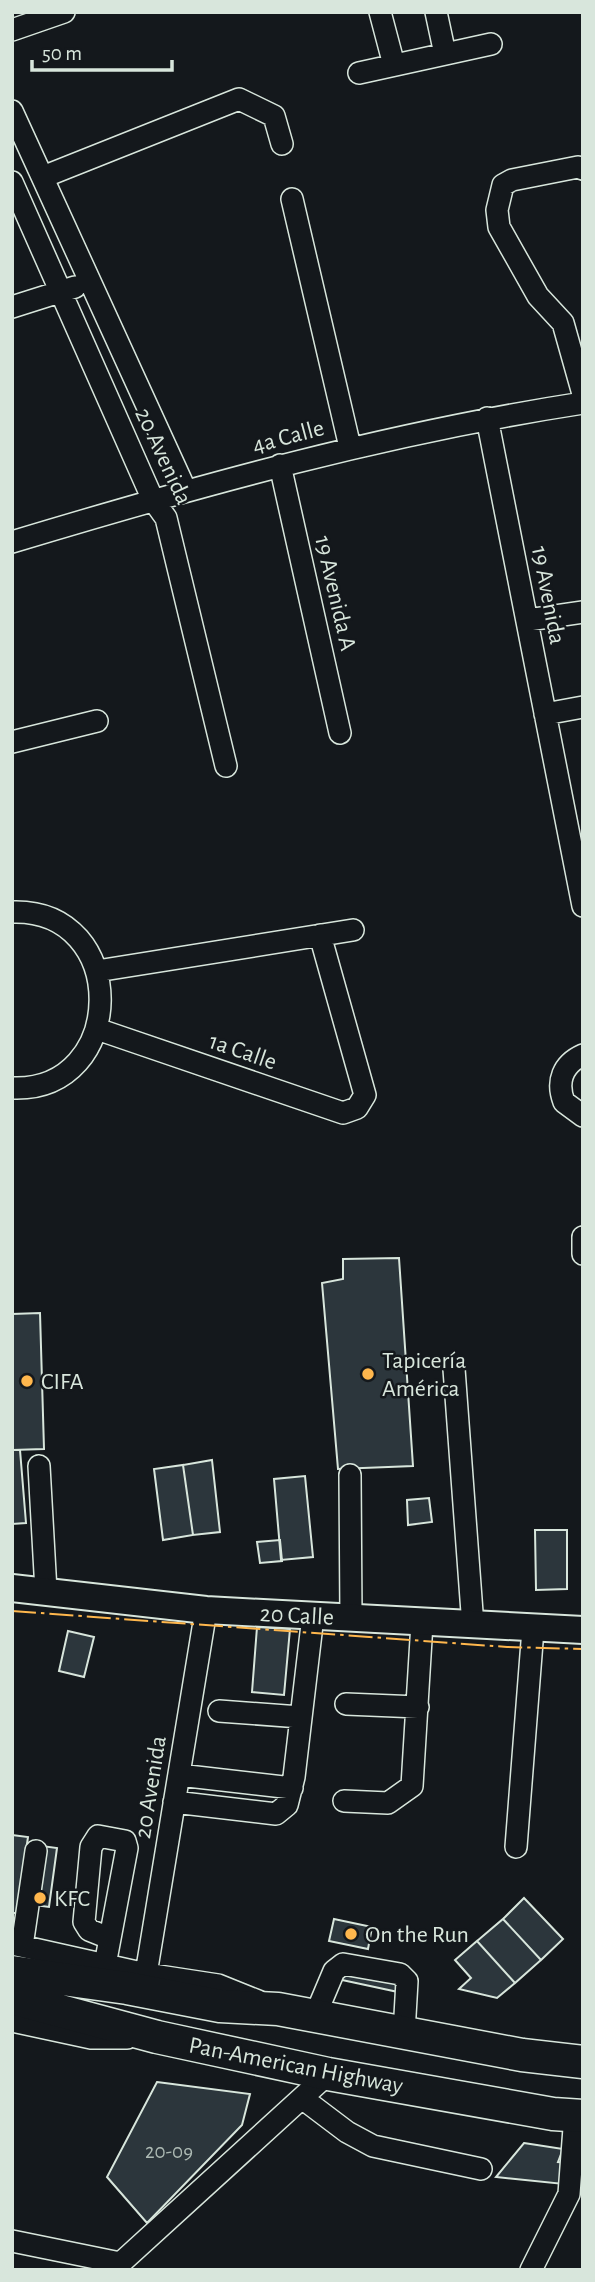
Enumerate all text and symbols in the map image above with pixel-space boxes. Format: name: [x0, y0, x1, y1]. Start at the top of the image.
scale bar: [32, 28, 172, 72]
text: 50 m: [42, 43, 82, 64]
street label: 20 Avenida: [130, 404, 196, 508]
street label: 4a Calle: [250, 416, 327, 458]
street label: 19 Avenida A: [310, 533, 360, 653]
street label: 19 Avenida: [527, 544, 569, 646]
street label: 1a Calle: [206, 1029, 280, 1075]
place label: Tapicería América: [382, 1349, 466, 1401]
marker: Tapicería América: [360, 1366, 376, 1382]
place label: CIFA: [41, 1370, 84, 1394]
marker: CIFA: [19, 1373, 35, 1389]
street label: 20 Calle: [259, 1602, 335, 1630]
street label: 20 Avenida: [131, 1734, 171, 1840]
place label: KFC: [54, 1887, 90, 1911]
marker: KFC: [32, 1890, 48, 1906]
place label: On the Run: [365, 1923, 469, 1947]
marker: On the Run: [343, 1926, 359, 1942]
street label: Pan-American Highway: [187, 2033, 405, 2099]
house number: 20-09: [145, 2141, 193, 2162]

